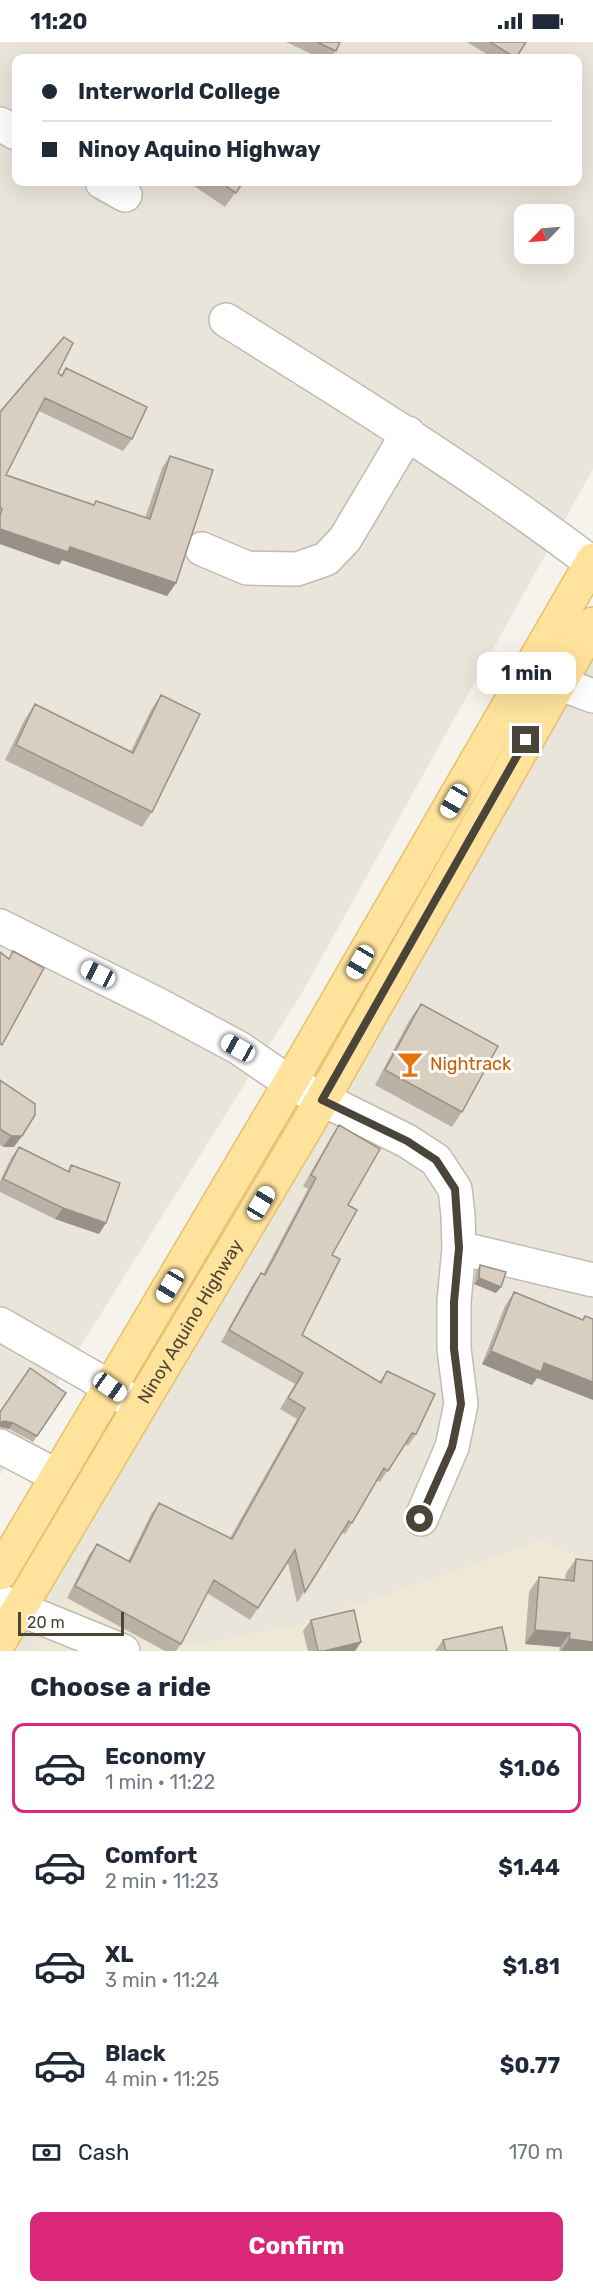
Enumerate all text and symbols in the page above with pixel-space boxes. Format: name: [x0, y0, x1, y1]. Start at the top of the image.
text: 11:20: [30, 8, 88, 35]
text: Interworld College: [78, 78, 280, 105]
text: Ninoy Aquino Highway: [78, 136, 321, 163]
north arrow: [514, 204, 574, 264]
map controls: [514, 204, 574, 264]
callout: 1 min: [476, 653, 576, 695]
text: 1 min: [501, 661, 552, 685]
route end: [512, 726, 539, 753]
car: [437, 781, 471, 821]
car: [343, 942, 377, 982]
car: [78, 958, 118, 990]
car: [218, 1031, 258, 1065]
bar icon: Nightrack: [395, 1049, 425, 1079]
place label: Nightrack: [430, 1053, 512, 1075]
car: [244, 1183, 278, 1223]
street label: Ninoy Aquino Highway: [133, 1235, 248, 1407]
car: [153, 1266, 187, 1306]
car: [90, 1369, 130, 1405]
route start: [406, 1505, 433, 1532]
scale bar: [18, 1609, 124, 1636]
text: 20 m: [27, 1613, 65, 1632]
text: Choose a ride: [30, 1671, 211, 1703]
icon: car: [33, 1741, 87, 1795]
text: Economy: [105, 1743, 206, 1770]
text: $1.06: [499, 1755, 560, 1782]
text: 1 min · 11:22: [105, 1770, 215, 1794]
icon: car: [33, 1840, 87, 1894]
text: Comfort: [105, 1842, 197, 1869]
text: $1.44: [498, 1854, 560, 1881]
text: 2 min · 11:23: [105, 1869, 219, 1893]
icon: car: [33, 1939, 87, 1993]
text: XL: [105, 1941, 133, 1968]
text: $1.81: [502, 1953, 560, 1980]
text: 3 min · 11:24: [105, 1968, 219, 1992]
icon: car: [33, 2038, 87, 2092]
text: Black: [105, 2040, 166, 2067]
text: $0.77: [500, 2052, 560, 2079]
text: 4 min · 11:25: [105, 2067, 219, 2091]
icon: cash: [30, 2136, 63, 2169]
text: Cash: [78, 2139, 129, 2166]
text: 170 m: [509, 2140, 563, 2164]
button: Confirm: [30, 2212, 563, 2281]

